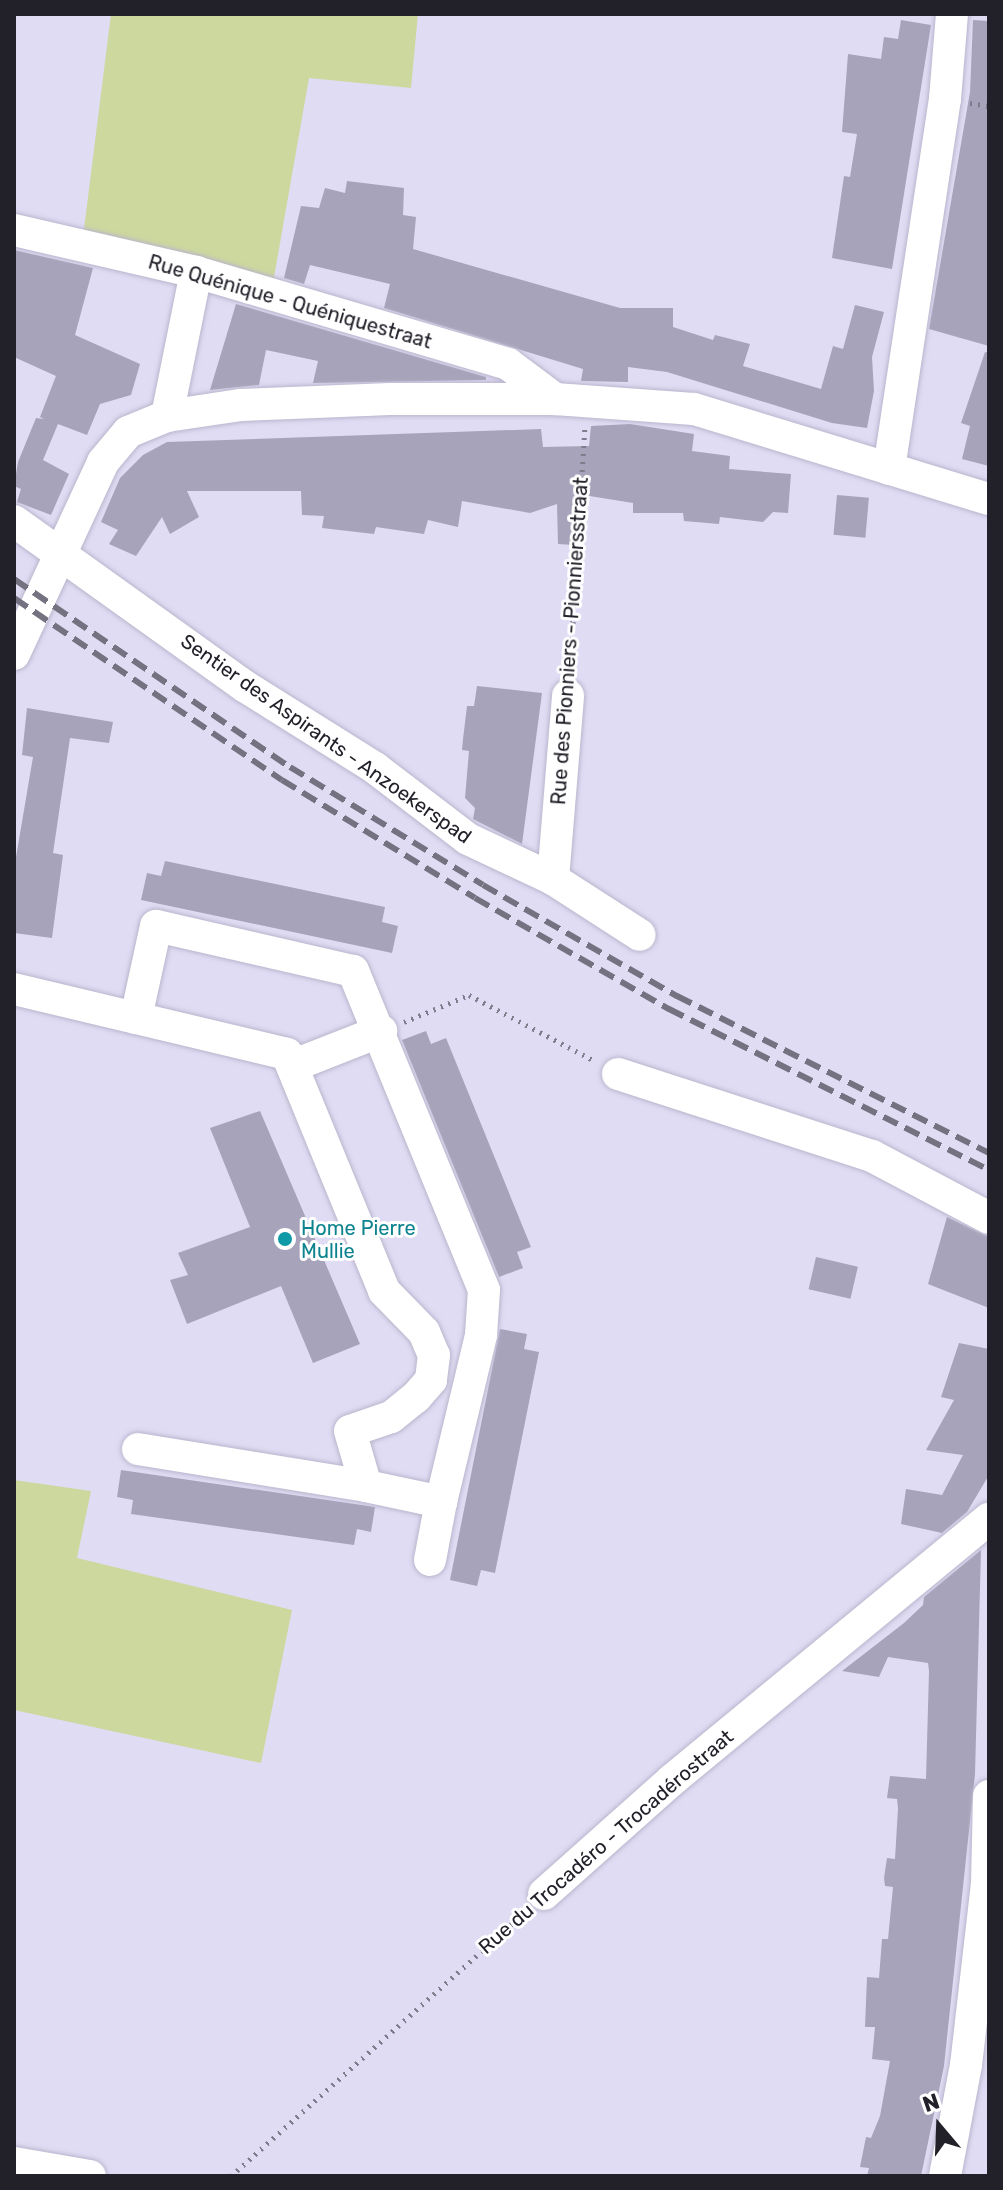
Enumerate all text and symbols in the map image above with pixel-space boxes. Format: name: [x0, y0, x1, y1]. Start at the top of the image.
street label: Rue Quénique - Quéniquestraat: [145, 250, 435, 354]
street label: Rue des Pionniers - Pionniersstraat: [547, 476, 593, 806]
street label: Sentier des Aspirants - Anzoekerspad: [176, 629, 476, 849]
place label: Home Pierre Mullie: [301, 1216, 416, 1263]
marker: Home Pierre Mullie: [276, 1230, 294, 1248]
street label: Rue du Trocadéro - Trocadérostraat: [473, 1724, 739, 1960]
north arrow: [899, 2086, 979, 2166]
text: N: [919, 2087, 943, 2118]

